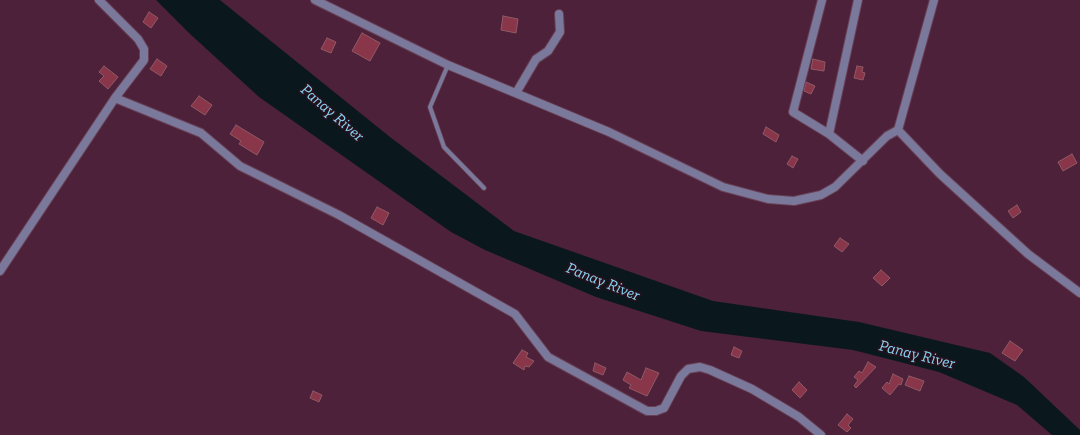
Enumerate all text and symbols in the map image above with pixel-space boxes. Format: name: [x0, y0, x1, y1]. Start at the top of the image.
water label: Panay River: [296, 80, 368, 146]
water label: Panay River: [563, 259, 643, 305]
water label: Panay River: [877, 336, 957, 374]

